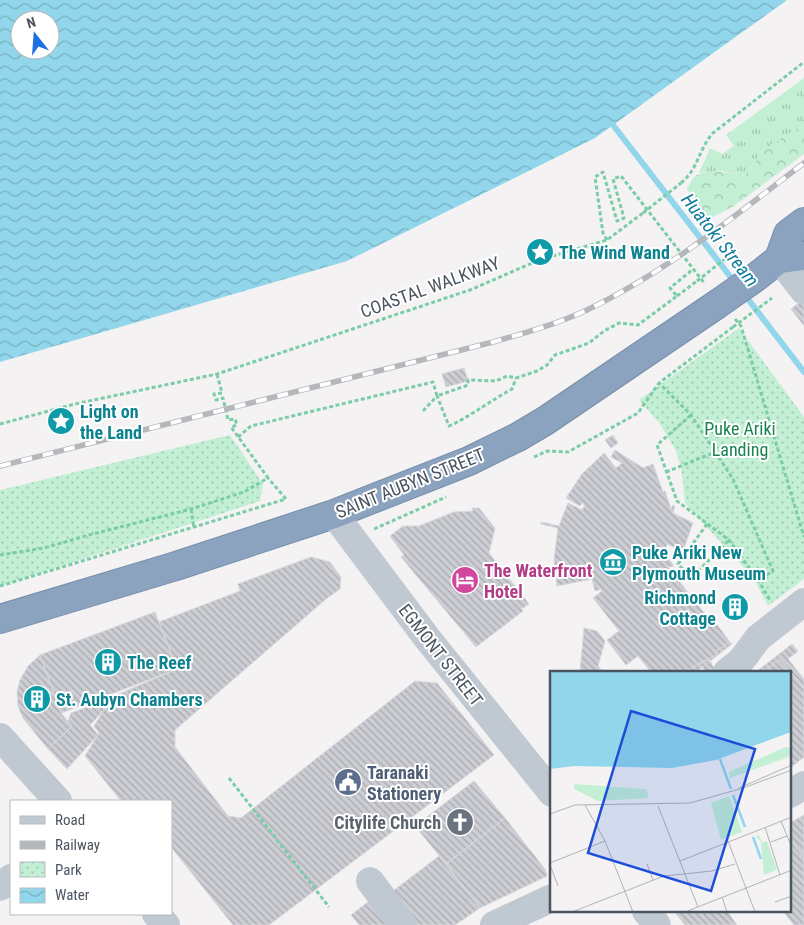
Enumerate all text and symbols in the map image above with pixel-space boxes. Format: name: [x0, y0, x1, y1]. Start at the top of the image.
north arrow: [10, 10, 60, 60]
text: N: [25, 14, 38, 31]
water label: Huatoki Stream: [676, 189, 764, 291]
place icon: The Wind Wand: [525, 237, 555, 267]
place label: The Wind Wand: [559, 242, 670, 263]
street label: COASTAL WALKWAY: [357, 252, 503, 322]
place label: Light on the Land: [80, 401, 142, 443]
place icon: Light on the Land: [46, 406, 76, 436]
park label: Puke Ariki Landing: [704, 418, 776, 460]
street label: SAINT AUBYN STREET: [333, 444, 487, 522]
place label: Puke Ariki New Plymouth Museum: [632, 542, 766, 584]
museum icon: Puke Ariki New Plymouth Museum: [598, 547, 628, 577]
place label: The Waterfront Hotel: [484, 560, 593, 602]
hotel icon: The Waterfront Hotel: [450, 565, 480, 595]
place label: Richmond Cottage: [644, 587, 716, 629]
building icon: Richmond Cottage: [720, 592, 750, 622]
street label: EGMONT STREET: [395, 600, 487, 710]
building icon: The Reef: [93, 647, 123, 677]
place label: The Reef: [127, 652, 192, 673]
inset map: [550, 671, 792, 912]
building icon: St. Aubyn Chambers: [22, 684, 52, 714]
place label: St. Aubyn Chambers: [56, 689, 203, 710]
place label: Taranaki Stationery: [367, 762, 441, 804]
public building icon: Taranaki Stationery: [333, 767, 363, 797]
legend: [10, 800, 172, 915]
church icon: Citylife Church: [445, 807, 475, 837]
text: Road: [55, 811, 85, 829]
place label: Citylife Church: [334, 812, 441, 833]
text: Railway: [55, 836, 100, 854]
text: Park: [55, 861, 82, 879]
text: Water: [55, 886, 90, 904]

